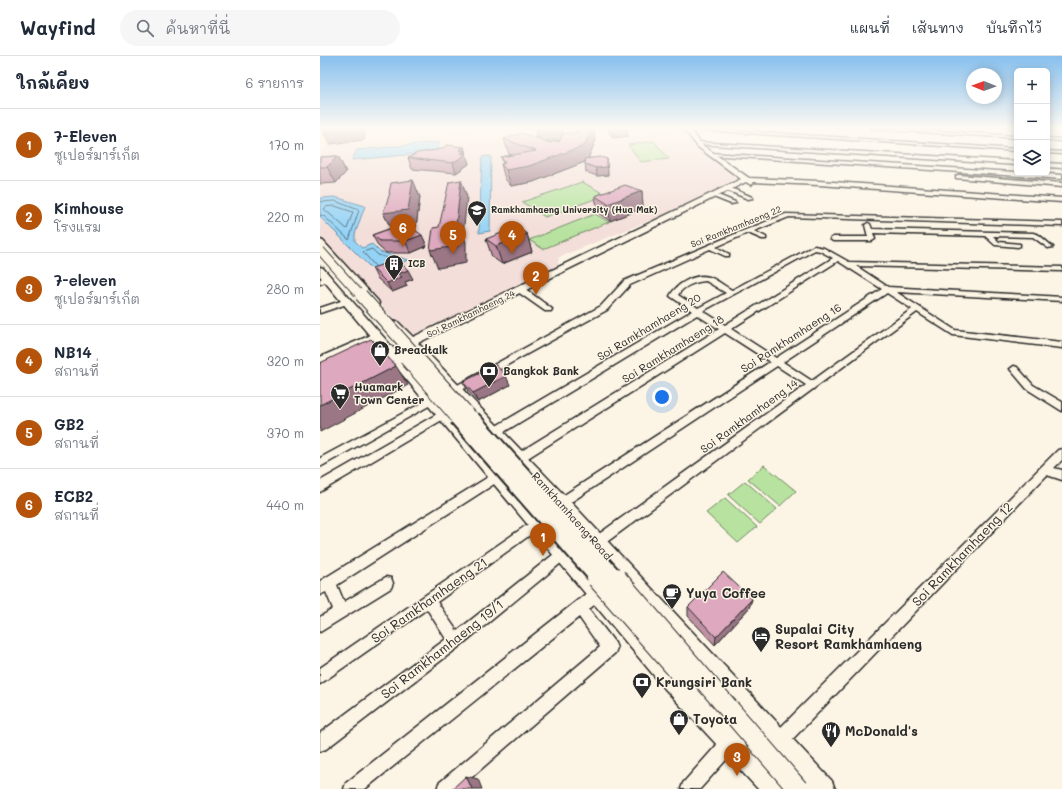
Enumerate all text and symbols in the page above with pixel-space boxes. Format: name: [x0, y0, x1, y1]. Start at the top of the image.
search box: [120, 10, 400, 46]
text: Wayfind: [20, 15, 96, 40]
icon: search: [134, 17, 156, 39]
text: ค้นหาที่นี่: [166, 18, 230, 38]
text: แผนที่: [850, 18, 890, 37]
text: เส้นทาง: [912, 18, 964, 37]
text: บันทึกไว้: [986, 18, 1042, 37]
north arrow: [966, 68, 1002, 104]
map controls: [1014, 68, 1050, 176]
button: +: [1014, 68, 1050, 104]
text: ใกล้เคียง: [16, 71, 90, 93]
text: 6 รายการ: [245, 74, 304, 91]
button: −: [1014, 104, 1050, 140]
text: 7-Eleven: [54, 126, 117, 146]
text: 1: [26, 136, 32, 153]
text: 170 m: [268, 136, 304, 153]
button: layers: [1014, 140, 1050, 176]
text: ซูเปอร์มาร์เก็ต: [54, 146, 140, 163]
text: Kimhouse: [54, 198, 124, 218]
school or university icon: Ramkhamhaeng University (Hua Mak): [466, 199, 488, 227]
street label: Soi Ramkhamhaeng 22: [689, 203, 783, 250]
place label: Ramkhamhaeng University (Hua Mak): [491, 204, 657, 216]
text: 2: [25, 208, 33, 225]
text: 220 m: [267, 208, 304, 225]
pin: 6: [390, 214, 416, 247]
text: โรงแรม: [54, 218, 101, 235]
pin: 5: [440, 221, 466, 254]
pin: 4: [499, 221, 525, 254]
building icon: ICB: [383, 253, 405, 281]
place label: ICB: [408, 258, 425, 269]
pin: 2: [523, 262, 549, 295]
text: 7-eleven: [54, 270, 116, 290]
text: 3: [25, 280, 33, 297]
text: 280 m: [266, 280, 304, 297]
street label: Soi Ramkhamhaeng 24: [425, 287, 517, 340]
street label: Soi Ramkhamhaeng 20: [594, 289, 704, 364]
text: ซูเปอร์มาร์เก็ต: [54, 290, 140, 307]
street label: Soi Ramkhamhaeng 16: [737, 299, 844, 376]
street label: Soi Ramkhamhaeng 18: [619, 311, 727, 386]
shop icon: Breadtalk: [369, 339, 391, 367]
text: NB14: [54, 342, 92, 362]
place label: Breadtalk: [394, 342, 448, 357]
text: 4: [25, 352, 33, 369]
text: 320 m: [267, 352, 304, 369]
bank icon: Bangkok Bank: [478, 360, 500, 388]
text: สถานที่: [54, 362, 99, 379]
place label: Bangkok Bank: [503, 363, 579, 378]
street label: Soi Ramkhamhaeng 14: [697, 375, 801, 456]
place label: Huamark Town Center: [354, 379, 424, 407]
supermarket icon: Huamark Town Center: [329, 382, 351, 410]
your location: [652, 387, 672, 407]
text: GB2: [54, 414, 84, 434]
text: 5: [25, 424, 33, 441]
text: 370 m: [267, 424, 304, 441]
text: สถานที่: [54, 434, 99, 451]
street label: Ramkhamhaeng Road: [529, 468, 616, 563]
text: ECB2: [54, 486, 93, 506]
text: 6: [25, 496, 33, 513]
text: 440 m: [266, 496, 304, 513]
street label: Soi Ramkhamhaeng 12: [908, 498, 1016, 609]
text: สถานที่: [54, 506, 99, 523]
pin: 1: [530, 523, 556, 556]
street label: Soi Ramkhamhaeng 21: [367, 553, 490, 646]
cafe icon: Yuya Coffee: [661, 582, 683, 610]
place label: Yuya Coffee: [686, 584, 766, 602]
street label: Soi Ramkhamhaeng 19/1: [377, 595, 506, 702]
place label: Supalai City Resort Ramkhamhaeng: [775, 620, 922, 652]
hotel icon: Supalai City Resort Ramkhamhaeng: [750, 625, 772, 653]
bank icon: Krungsiri Bank: [631, 671, 653, 699]
place label: Krungsiri Bank: [656, 673, 752, 690]
shop icon: Toyota: [668, 708, 690, 736]
place label: Toyota: [693, 710, 737, 728]
restaurant icon: McDonald's: [820, 720, 842, 748]
place label: McDonald's: [845, 722, 918, 739]
pin: 3: [724, 743, 750, 776]

